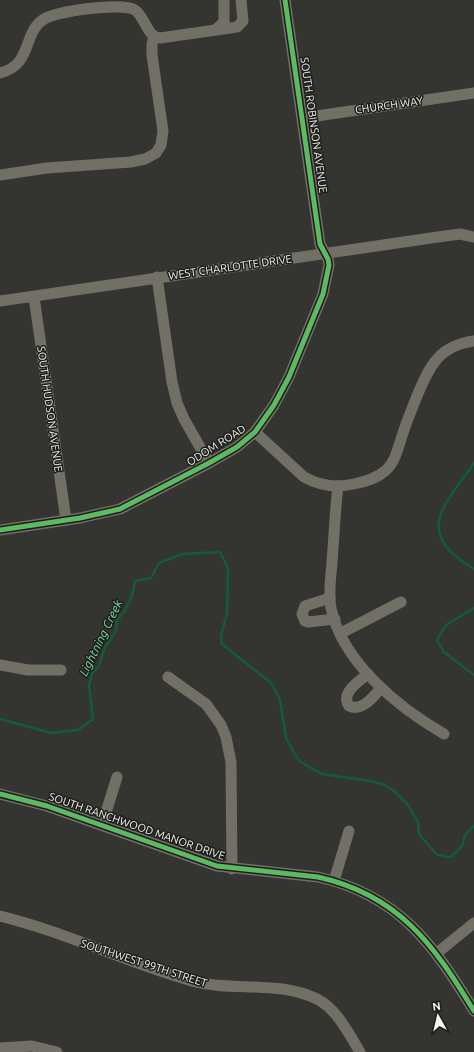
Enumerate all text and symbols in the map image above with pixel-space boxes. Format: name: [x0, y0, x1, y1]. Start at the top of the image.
street label: SOUTH ROBINSON AVENUE: [299, 56, 329, 194]
street label: CHURCH WAY: [354, 94, 424, 116]
street label: WEST CHARLOTTE DRIVE: [168, 252, 292, 282]
street label: SOUTH HUDSON AVENUE: [35, 345, 65, 473]
street label: ODOM ROAD: [184, 422, 248, 468]
water label: Lightning Creek: [77, 597, 125, 678]
street label: SOUTH RANCHWOOD MANOR DRIVE: [47, 790, 227, 862]
street label: SOUTHWEST 99TH STREET: [79, 937, 209, 989]
north arrow: [418, 996, 458, 1036]
text: N: [432, 1000, 442, 1013]

